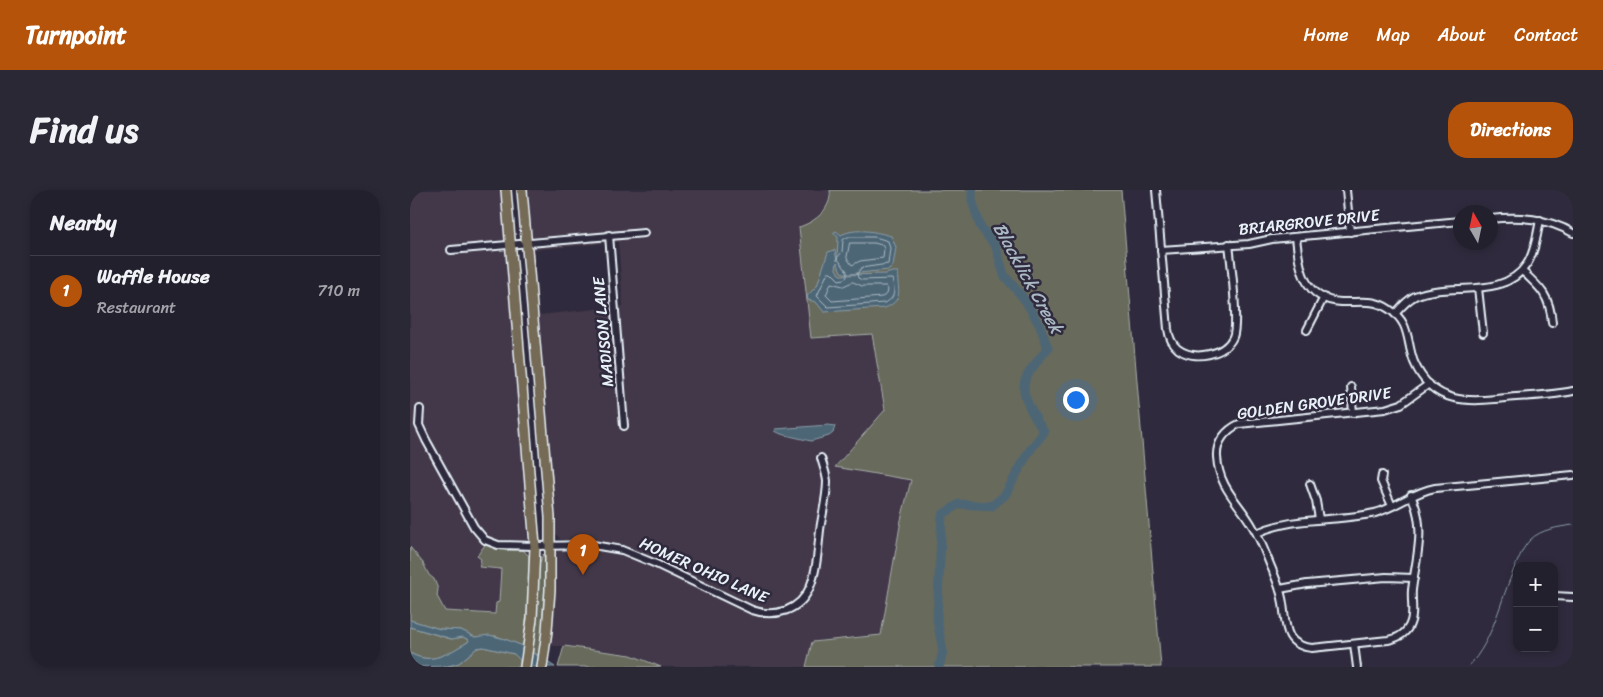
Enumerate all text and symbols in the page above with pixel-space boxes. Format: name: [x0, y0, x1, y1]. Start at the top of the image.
text: Turnpoint: [25, 14, 127, 56]
text: Home: [1304, 19, 1349, 51]
text: Map: [1377, 19, 1410, 51]
text: About: [1438, 19, 1486, 51]
text: Contact: [1514, 19, 1578, 51]
text: Find us: [30, 99, 138, 161]
button: Directions: [1448, 102, 1573, 158]
street label: BRIARGROVE DRIVE: [1237, 200, 1382, 244]
text: Nearby: [50, 204, 116, 242]
north arrow: [1453, 205, 1498, 250]
water label: Blacklick Creek: [984, 216, 1073, 342]
text: Waffle House: [97, 260, 210, 293]
street label: MADISON LANE: [584, 275, 622, 388]
text: 1: [63, 276, 69, 305]
text: 710 m: [317, 276, 360, 305]
text: Restaurant: [97, 293, 176, 322]
street label: GOLDEN GROVE DRIVE: [1235, 378, 1394, 428]
your location: [1063, 387, 1089, 413]
street label: HOMER OHIO LANE: [635, 529, 774, 612]
pin: 1: [567, 534, 599, 575]
map controls: [1513, 562, 1558, 652]
button: +: [1513, 562, 1558, 607]
button: −: [1513, 607, 1558, 652]

